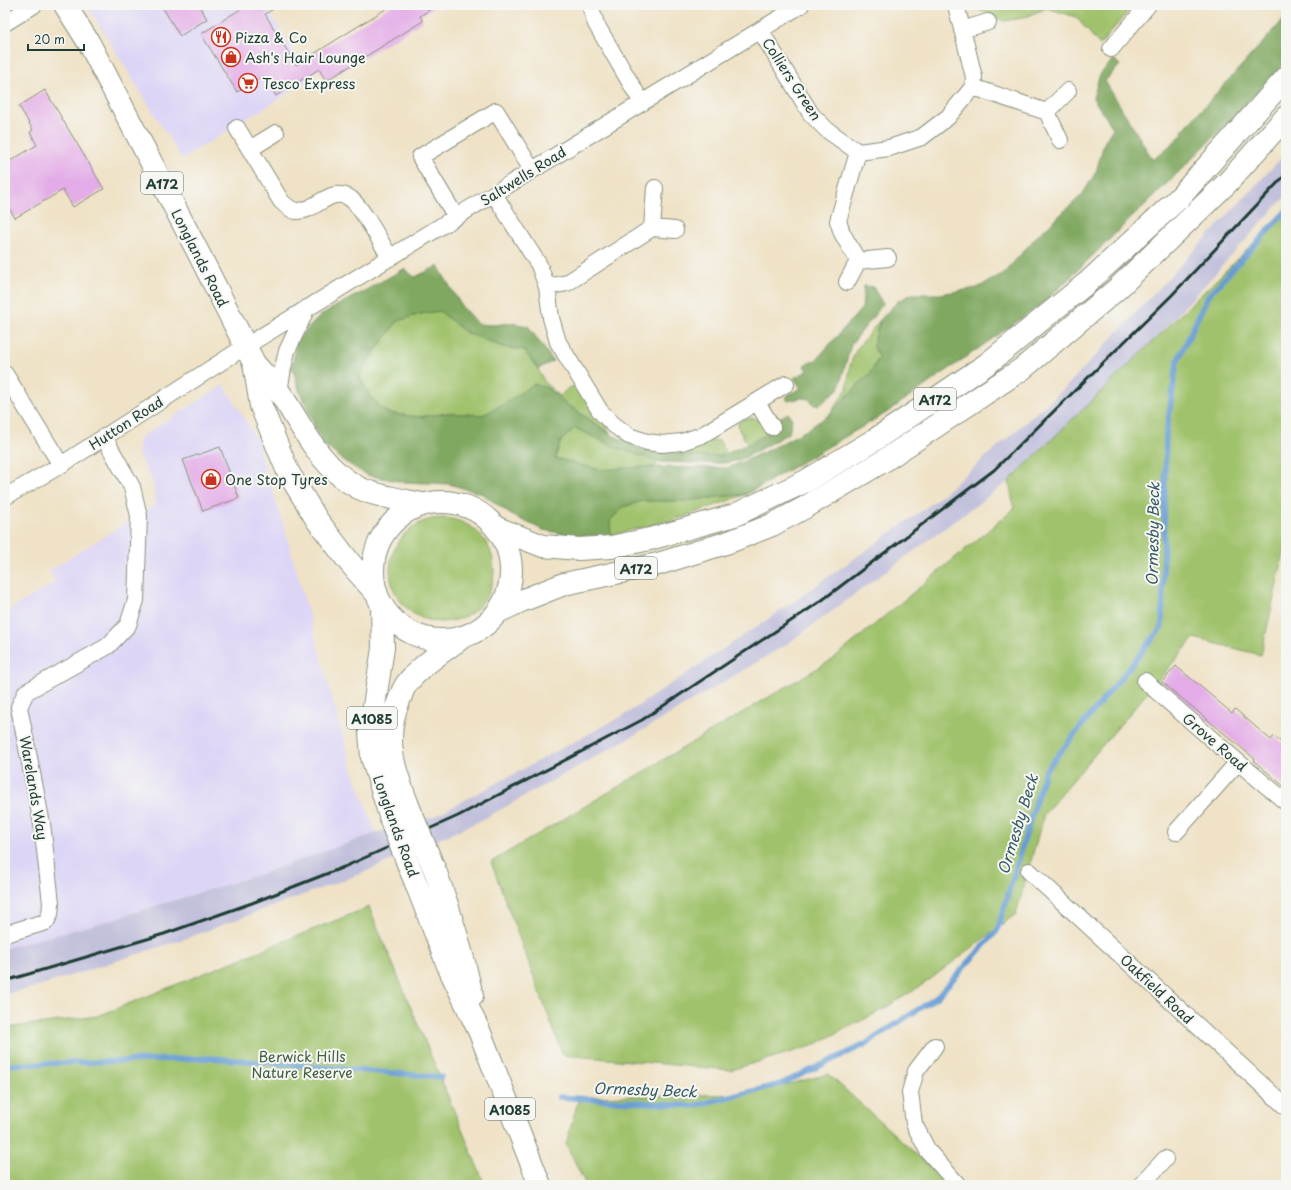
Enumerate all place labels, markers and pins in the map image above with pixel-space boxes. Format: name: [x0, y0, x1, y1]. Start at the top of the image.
restaurant icon: Pizza & Co: [210, 26, 232, 48]
place label: Pizza & Co: [235, 27, 307, 48]
shop icon: Ash's Hair Lounge: [220, 46, 242, 68]
place label: Ash's Hair Lounge: [245, 47, 366, 68]
supermarket icon: Tesco Express: [237, 72, 259, 94]
place label: Tesco Express: [262, 73, 356, 94]
shop icon: One Stop Tyres: [200, 468, 222, 490]
place label: One Stop Tyres: [225, 469, 328, 490]

